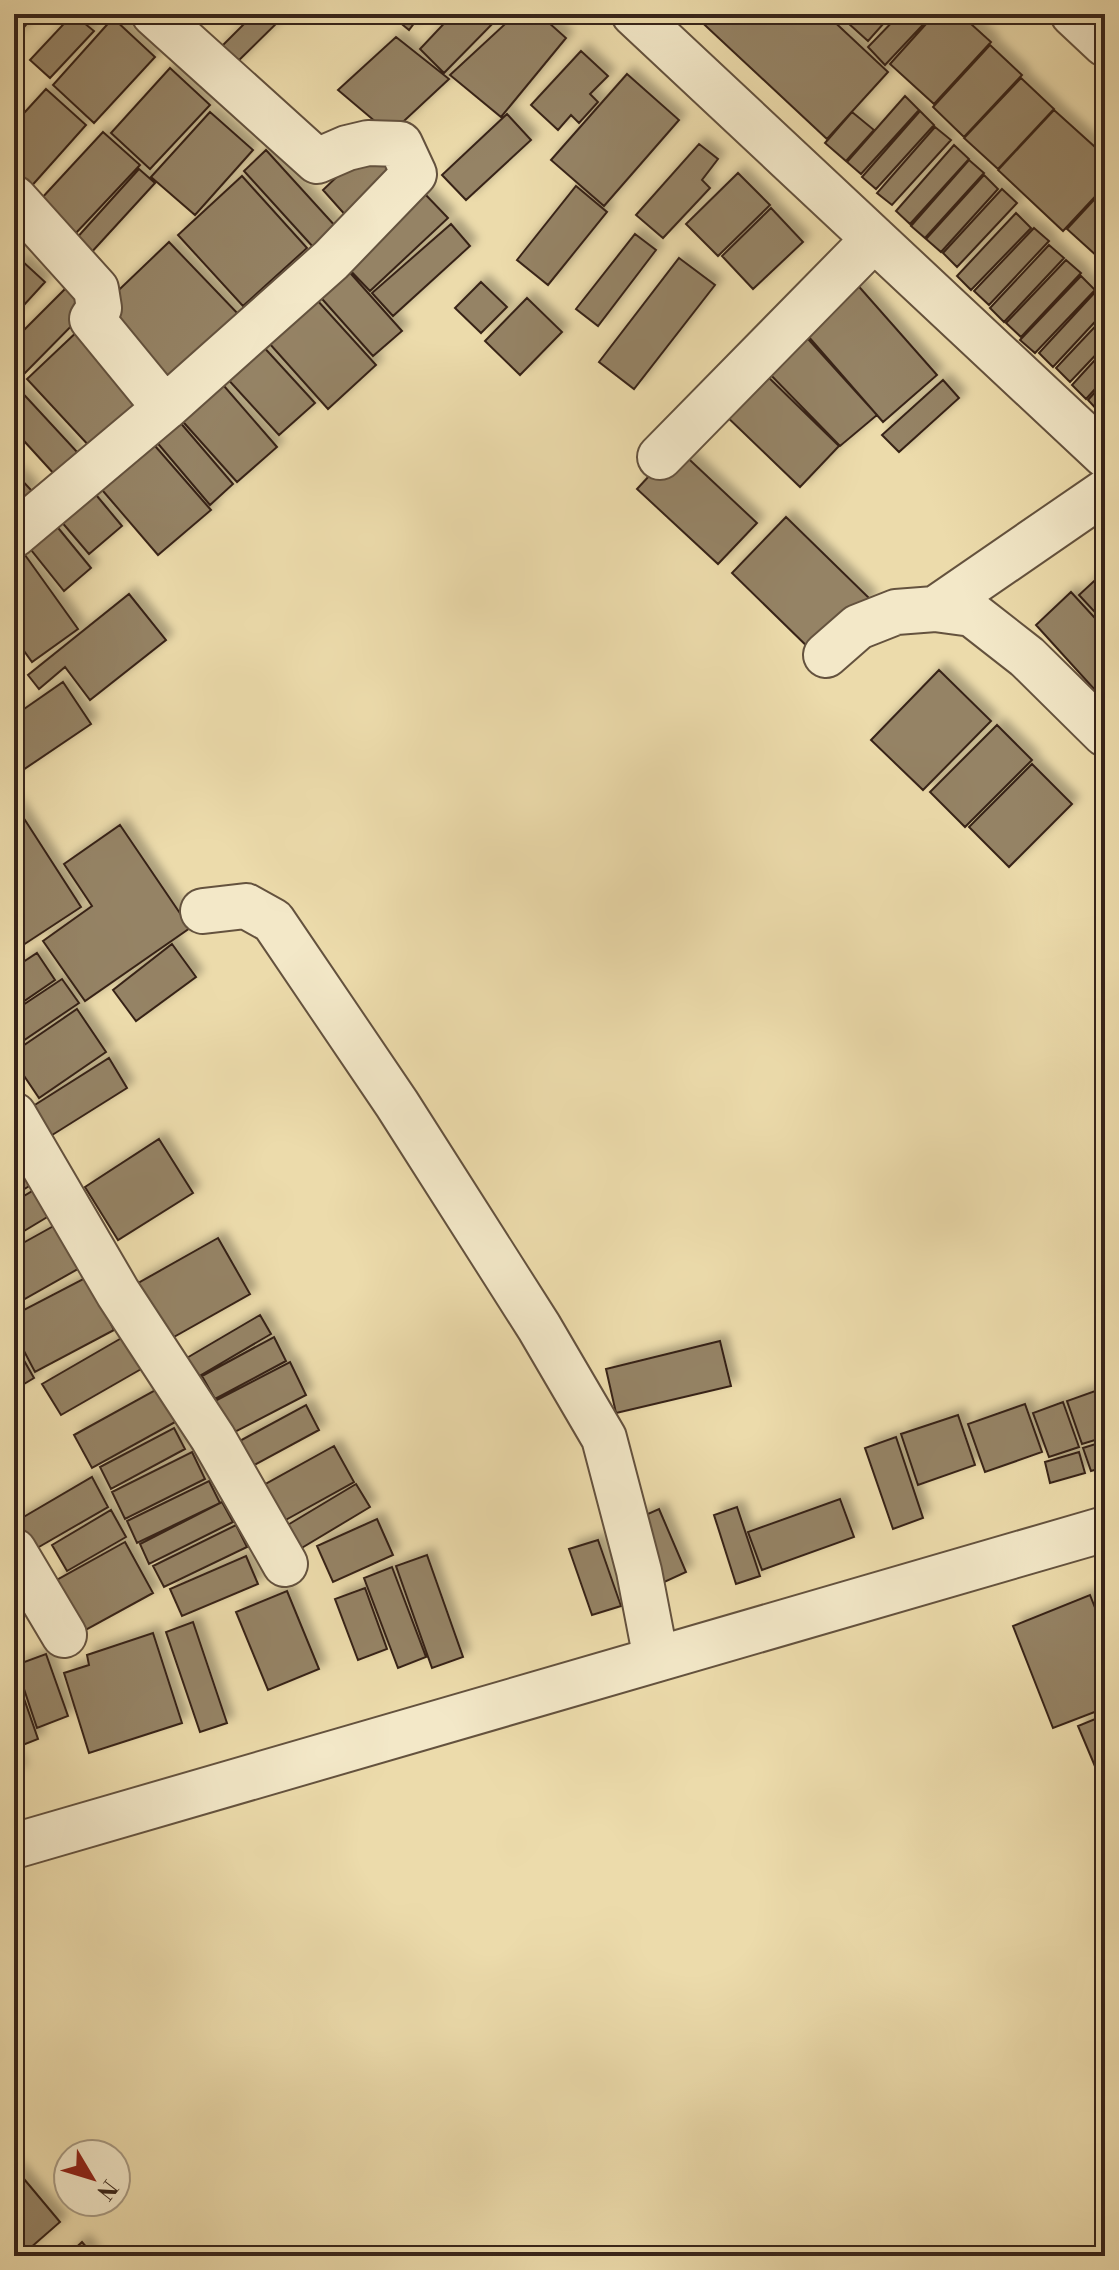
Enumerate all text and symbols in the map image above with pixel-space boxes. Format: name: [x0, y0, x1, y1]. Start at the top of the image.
north arrow: [52, 2138, 132, 2218]
text: N: [90, 2174, 123, 2205]

